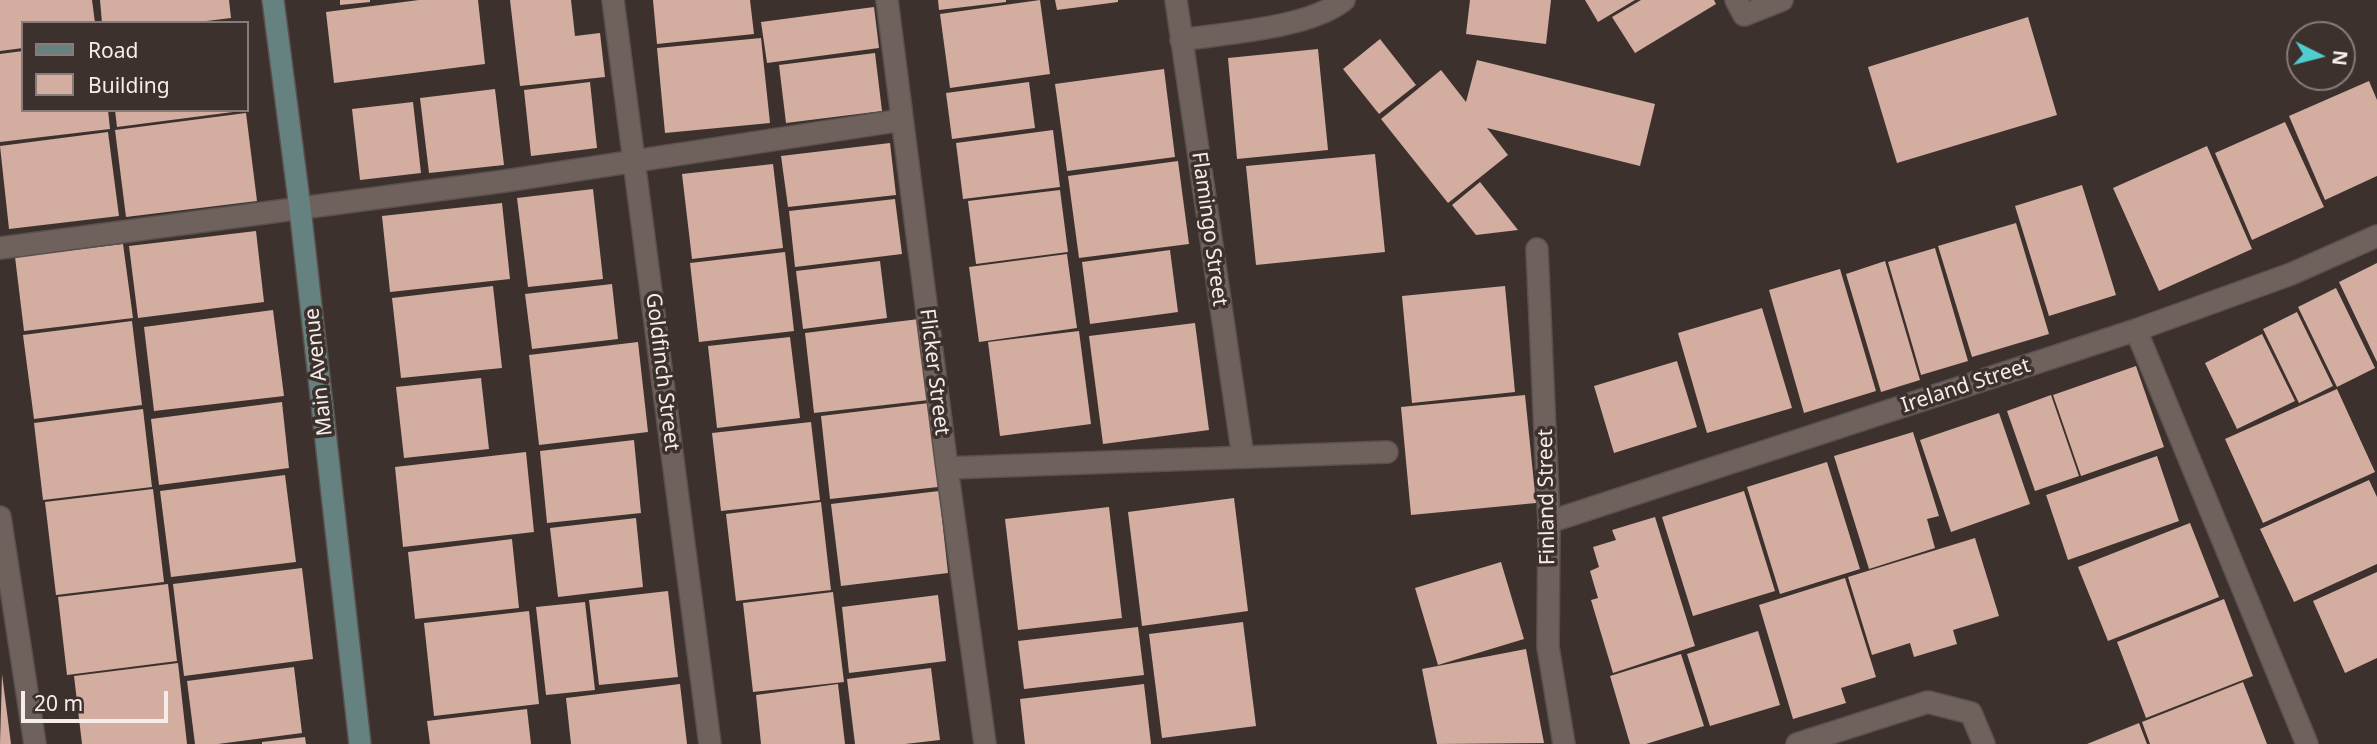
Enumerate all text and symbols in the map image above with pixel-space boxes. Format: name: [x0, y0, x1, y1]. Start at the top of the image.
legend: [21, 21, 248, 112]
north arrow: [2286, 21, 2356, 91]
text: Road: [88, 36, 138, 64]
text: N: [2326, 49, 2354, 67]
text: Building: [88, 71, 170, 99]
street label: Flamingo Street: [1186, 150, 1232, 308]
street label: Goldfinch Street: [640, 292, 684, 452]
street label: Main Avenue: [300, 307, 338, 437]
street label: Flicker Street: [914, 307, 954, 437]
street label: Ireland Street: [1898, 353, 2034, 419]
street label: Finland Street: [1533, 429, 1561, 565]
scale bar: [24, 678, 172, 722]
text: 20 m: [34, 689, 83, 717]

